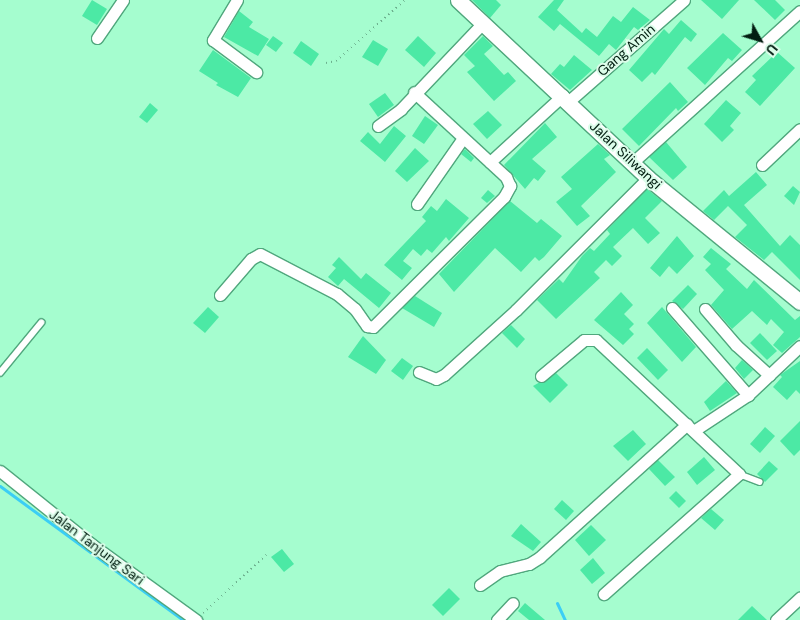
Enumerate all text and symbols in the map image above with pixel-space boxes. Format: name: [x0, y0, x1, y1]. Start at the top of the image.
north arrow: [735, 15, 785, 65]
street label: Gang Amin: [594, 20, 658, 80]
text: U: [762, 40, 782, 59]
street label: Jalan Siliwangi: [587, 117, 665, 193]
street label: Jalan Tanjung Sari: [46, 506, 148, 588]

